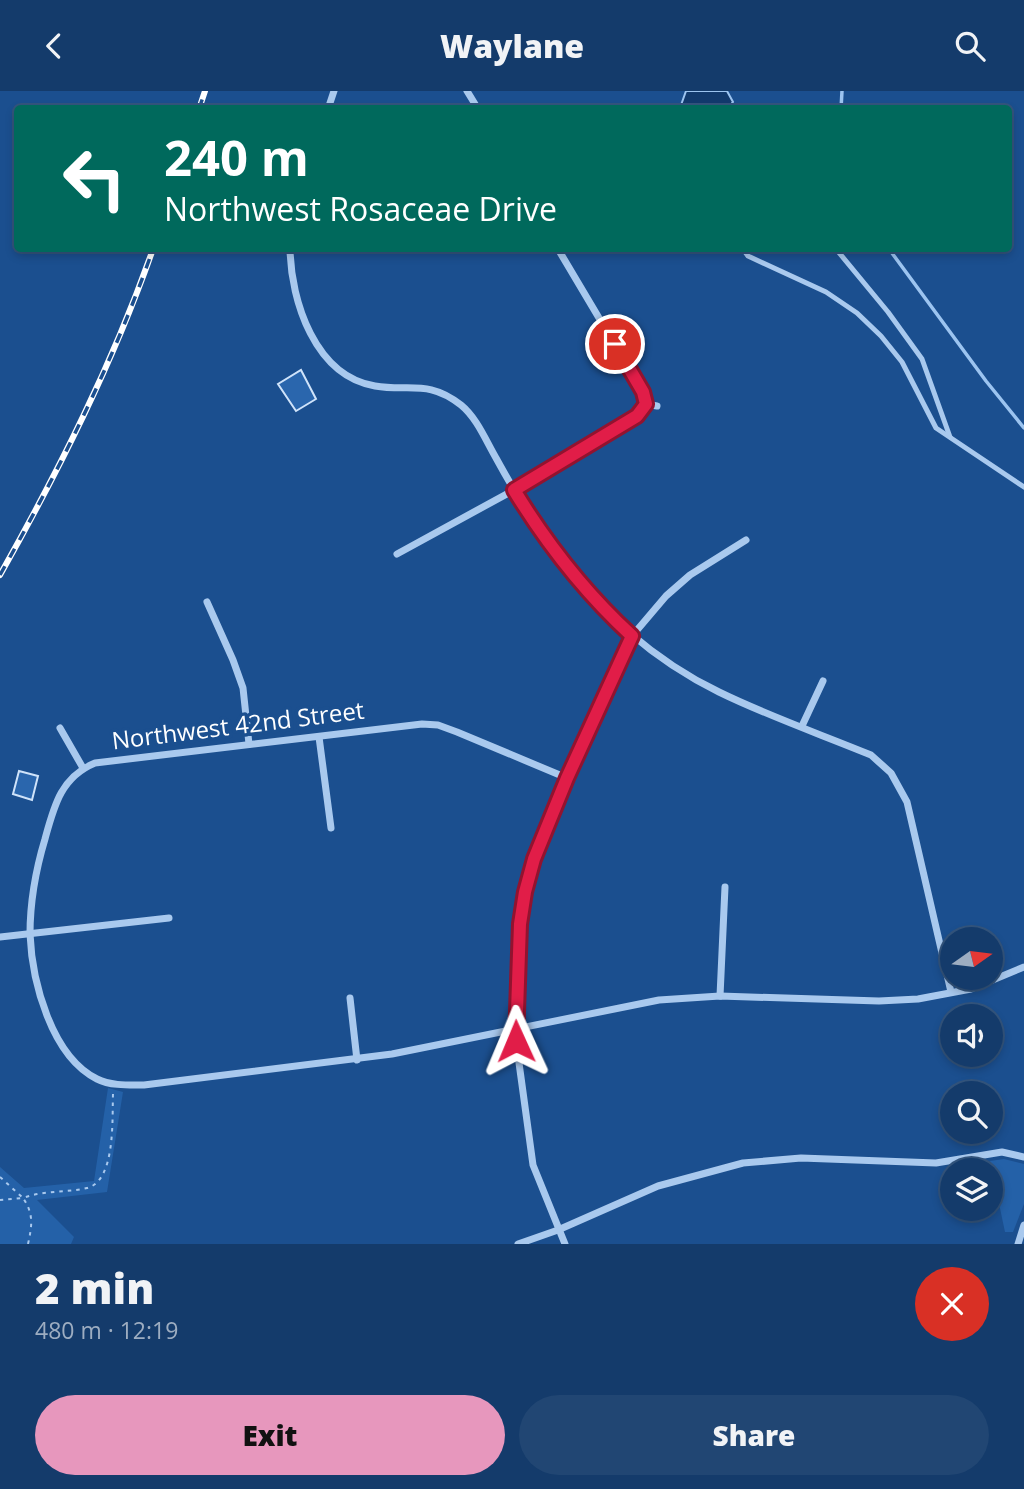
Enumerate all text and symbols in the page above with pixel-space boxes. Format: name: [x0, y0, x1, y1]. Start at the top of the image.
text: Waylane: [440, 24, 584, 67]
icon: back: [35, 27, 73, 65]
icon: search: [951, 27, 989, 65]
text: 240 m: [164, 124, 309, 190]
icon: left: [49, 133, 140, 224]
text: Northwest Rosaceae Drive: [164, 187, 557, 230]
pin: [585, 314, 645, 374]
icon: arrive: [596, 325, 634, 363]
street label: Northwest 42nd Street: [110, 693, 366, 756]
north arrow: [940, 927, 1003, 991]
map controls: [940, 927, 1003, 1221]
position arrow: [479, 1004, 553, 1078]
button: sound: [940, 1004, 1003, 1067]
button: search: [940, 1081, 1003, 1144]
button: layers: [940, 1158, 1003, 1221]
text: 2 min: [35, 1259, 154, 1316]
button: close: [915, 1267, 989, 1341]
text: 480 m · 12:19: [35, 1314, 178, 1346]
button: Exit: [35, 1395, 505, 1475]
button: Share: [519, 1395, 989, 1475]

